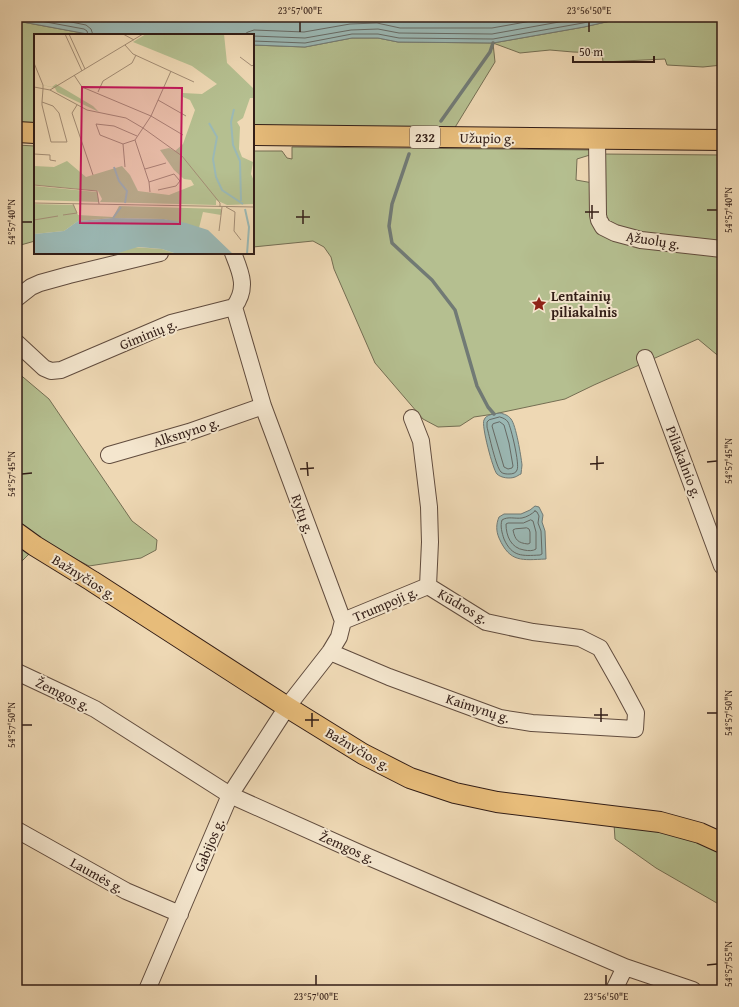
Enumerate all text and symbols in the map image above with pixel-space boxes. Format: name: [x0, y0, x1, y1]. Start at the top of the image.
text: 23°57'00"E: [278, 3, 322, 18]
text: 23°56'50"E: [567, 3, 611, 18]
inset map: [34, 34, 254, 254]
scale bar: [573, 38, 654, 64]
text: 50 m: [579, 43, 603, 60]
road number: 232: [410, 126, 440, 148]
street label: Užupio g.: [459, 128, 515, 148]
text: 54°57'40"N: [721, 187, 736, 233]
text: 54°57'40"N: [4, 199, 19, 245]
street label: Ąžuolų g.: [625, 226, 681, 254]
place label: Lentainių piliakalnis: [551, 286, 617, 322]
place icon: Lentainių piliakalnis: [530, 295, 548, 313]
street label: Giminių g.: [116, 313, 180, 355]
street label: Alksnyno g.: [150, 412, 222, 452]
street label: Piliakalnio g.: [661, 423, 707, 501]
text: 54°57'45"N: [721, 438, 736, 484]
text: 54°57'45"N: [4, 451, 19, 497]
street label: Rytų g.: [287, 491, 319, 537]
street label: Bažnyčios g.: [48, 549, 120, 605]
street label: Trumpoji g.: [350, 581, 420, 627]
street label: Kūdros g.: [434, 584, 492, 628]
street label: Žemgos g.: [32, 672, 94, 716]
street label: Kaimynų g.: [443, 688, 513, 728]
text: 54°57'50"N: [721, 690, 736, 736]
text: 54°57'50"N: [4, 702, 19, 748]
street label: Bažnyčios g.: [322, 722, 394, 776]
street label: Gabijos g.: [189, 815, 229, 875]
street label: Žemgos g.: [316, 826, 378, 868]
street label: Laumės g.: [67, 852, 127, 898]
text: 54°57'55"N: [721, 941, 736, 987]
text: 23°57'00"E: [294, 989, 338, 1004]
text: 23°56'50"E: [584, 989, 628, 1004]

